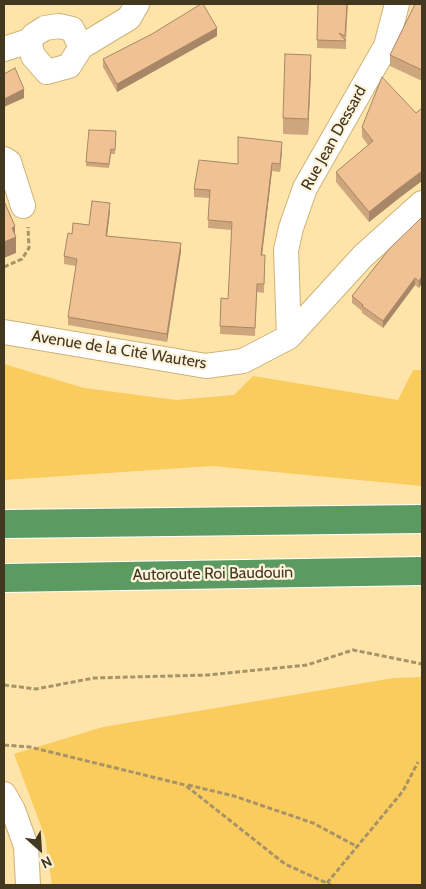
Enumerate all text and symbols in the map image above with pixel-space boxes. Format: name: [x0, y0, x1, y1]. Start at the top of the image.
street label: Rue Jean Dessard: [297, 82, 371, 194]
street label: Avenue de la Cité Wauters: [30, 327, 208, 373]
street label: Autoroute Roi Baudouin: [133, 563, 293, 585]
north arrow: [15, 824, 65, 874]
text: N: [38, 852, 55, 873]

